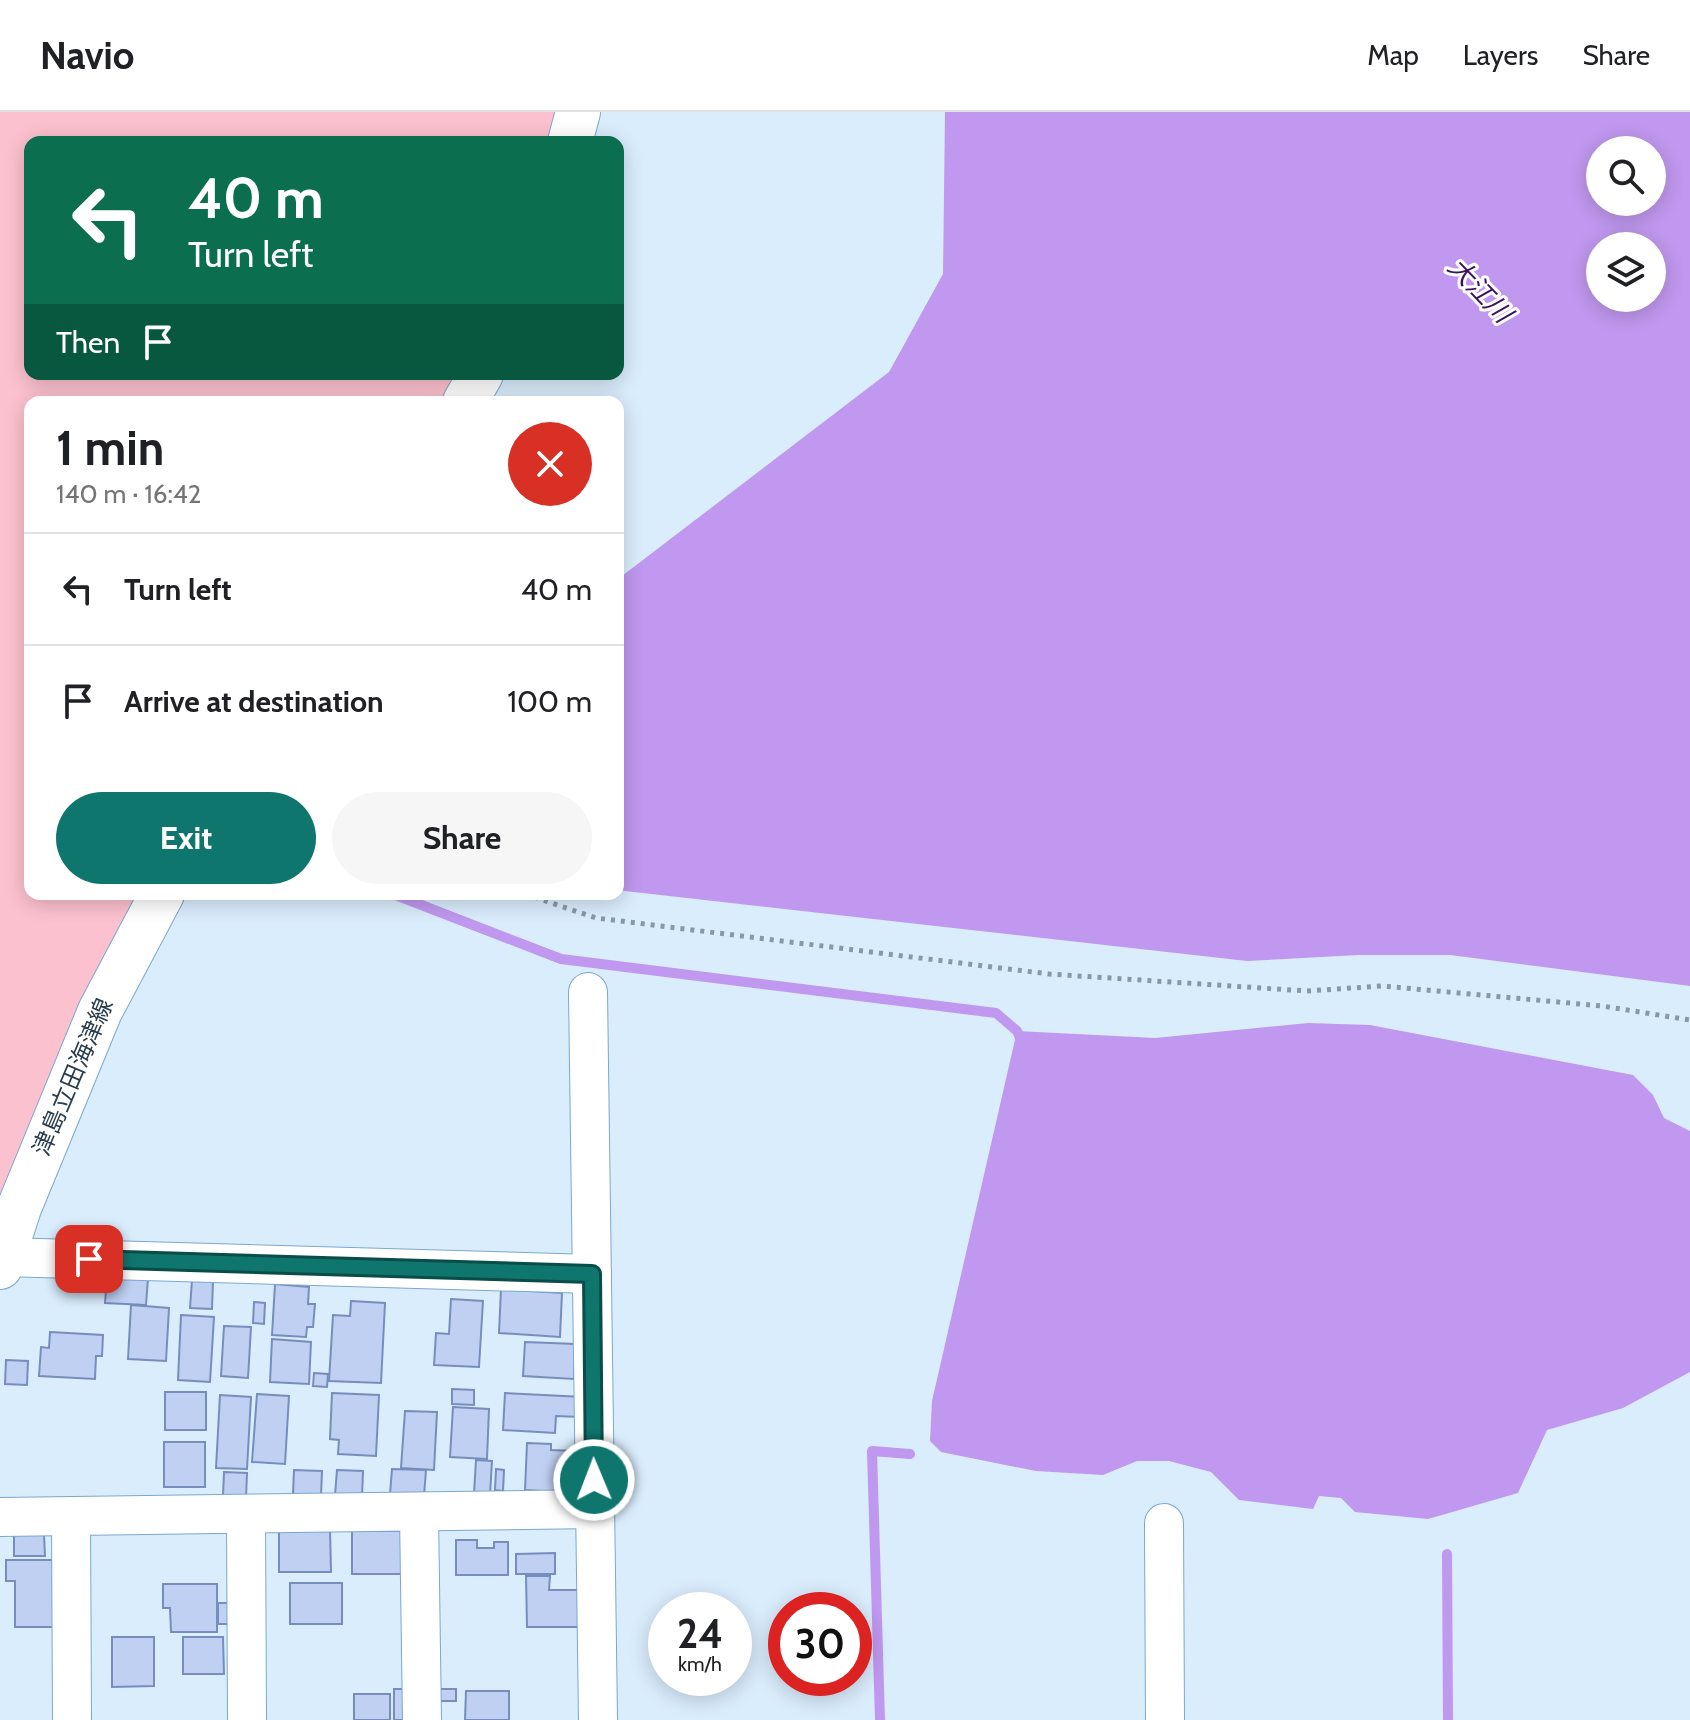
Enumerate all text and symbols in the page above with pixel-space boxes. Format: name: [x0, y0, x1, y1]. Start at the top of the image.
text: Navio: [40, 32, 134, 79]
text: Map: [1367, 38, 1419, 72]
text: Layers: [1463, 38, 1538, 72]
text: Share: [1582, 38, 1650, 72]
map controls: [1586, 136, 1666, 312]
button: search: [1586, 136, 1666, 216]
text: 40 m: [188, 164, 324, 232]
icon: left: [56, 168, 160, 272]
text: Turn left: [188, 232, 313, 276]
button: layers: [1586, 232, 1666, 312]
water label: 大江川: [1441, 251, 1521, 331]
icon: arrive: [136, 320, 180, 364]
text: Then: [56, 324, 120, 361]
text: 1 min: [56, 419, 164, 477]
button: close: [508, 422, 592, 506]
text: 140 m · 16:42: [56, 478, 202, 510]
icon: left: [56, 567, 100, 611]
text: Turn left: [124, 571, 232, 608]
text: 40 m: [521, 571, 592, 608]
icon: arrive: [56, 679, 100, 723]
text: Arrive at destination: [124, 683, 384, 720]
text: 100 m: [507, 683, 592, 720]
button: Exit: [56, 792, 316, 884]
button: Share: [332, 792, 592, 884]
street label: 津島立田海津線: [26, 994, 119, 1160]
pin: [55, 1225, 123, 1293]
icon: arrive: [67, 1237, 111, 1281]
position arrow: [552, 1438, 636, 1522]
speed limit sign: 30: [768, 1592, 872, 1696]
text: 24: [677, 1609, 723, 1658]
text: km/h: [678, 1652, 722, 1676]

